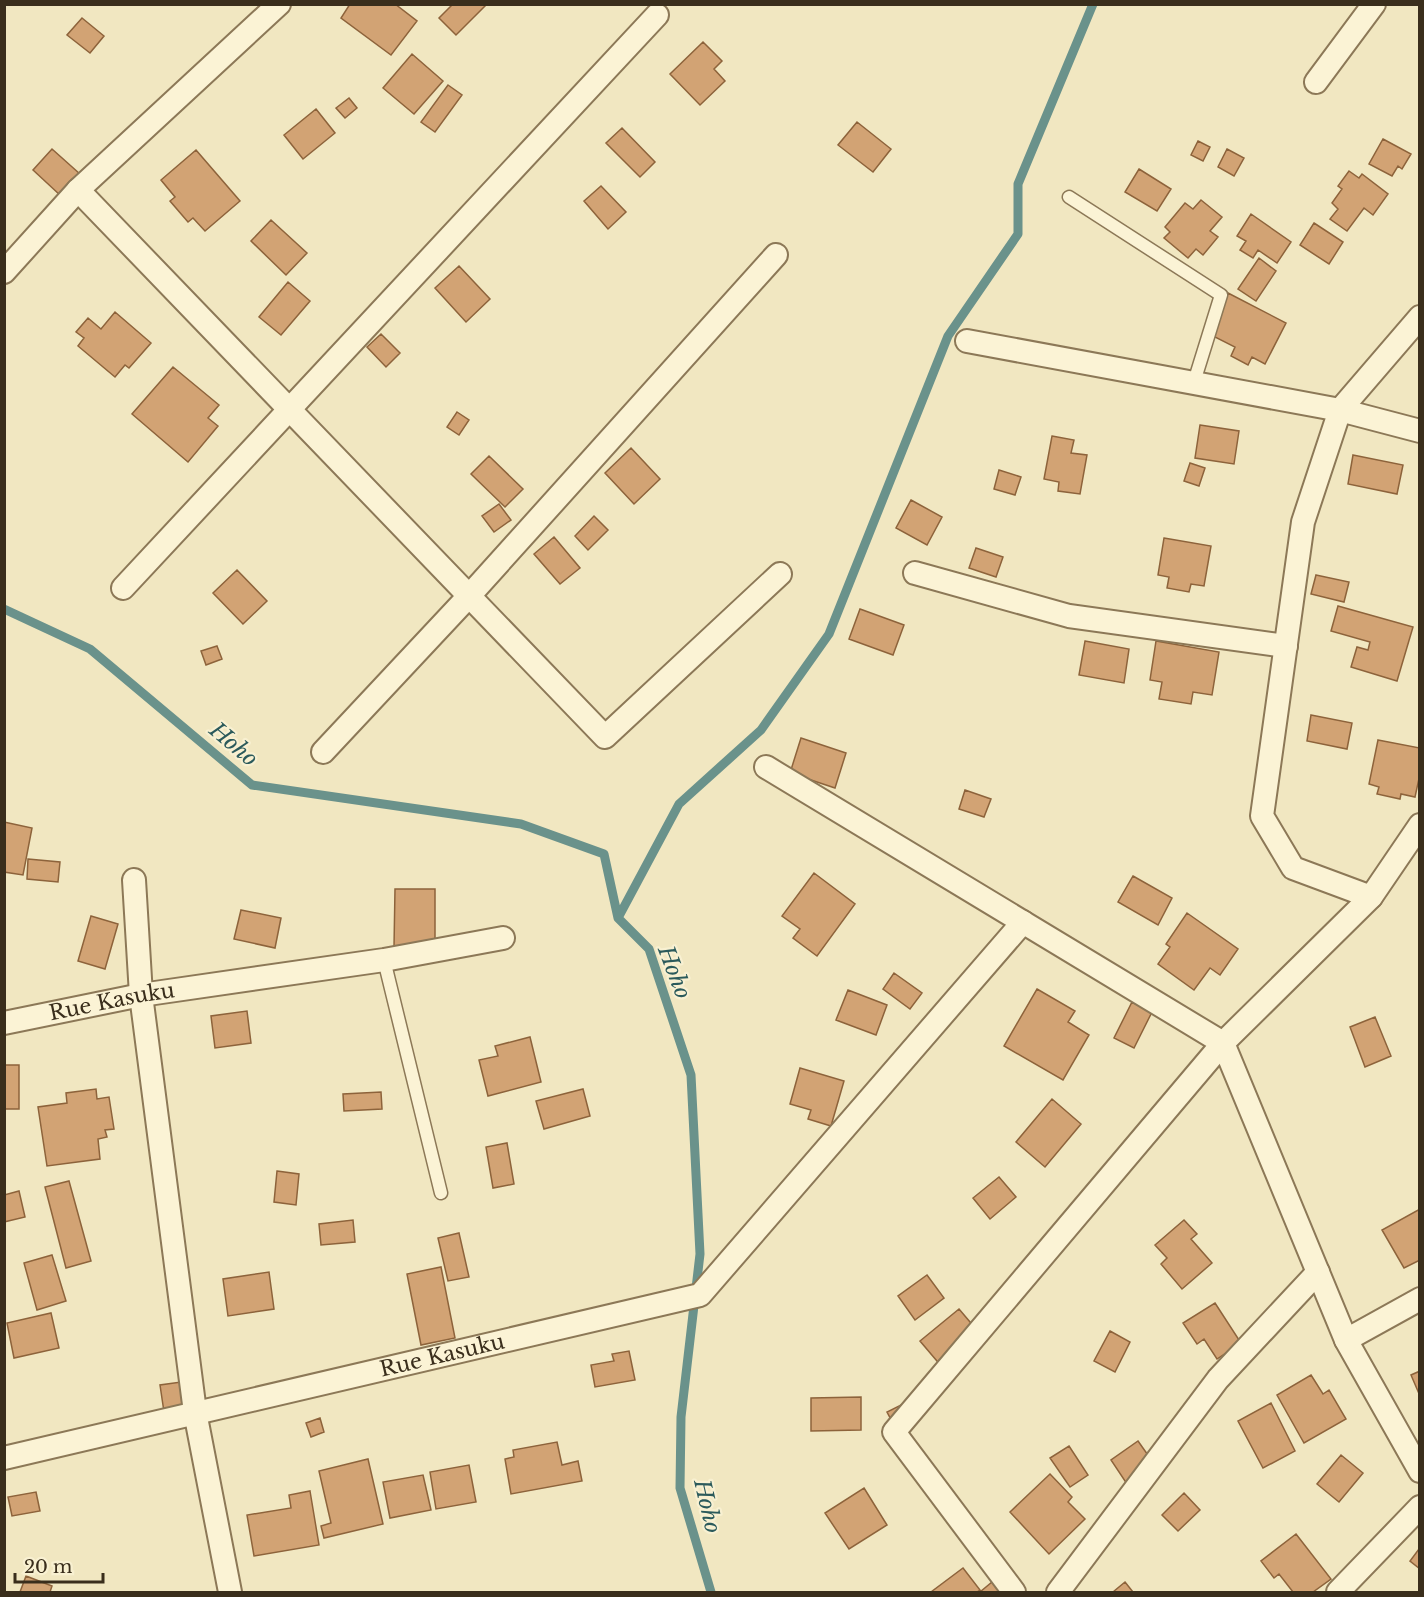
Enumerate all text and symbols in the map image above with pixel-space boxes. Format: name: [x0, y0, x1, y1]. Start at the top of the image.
water label: Hoho: [203, 716, 263, 772]
water label: Hoho: [652, 941, 697, 1003]
street label: Rue Kasuku: [47, 977, 176, 1026]
street label: Rue Kasuku: [377, 1328, 507, 1383]
water label: Hoho: [688, 1475, 727, 1536]
scale bar: [15, 1546, 104, 1584]
text: 20 m: [24, 1556, 72, 1578]

